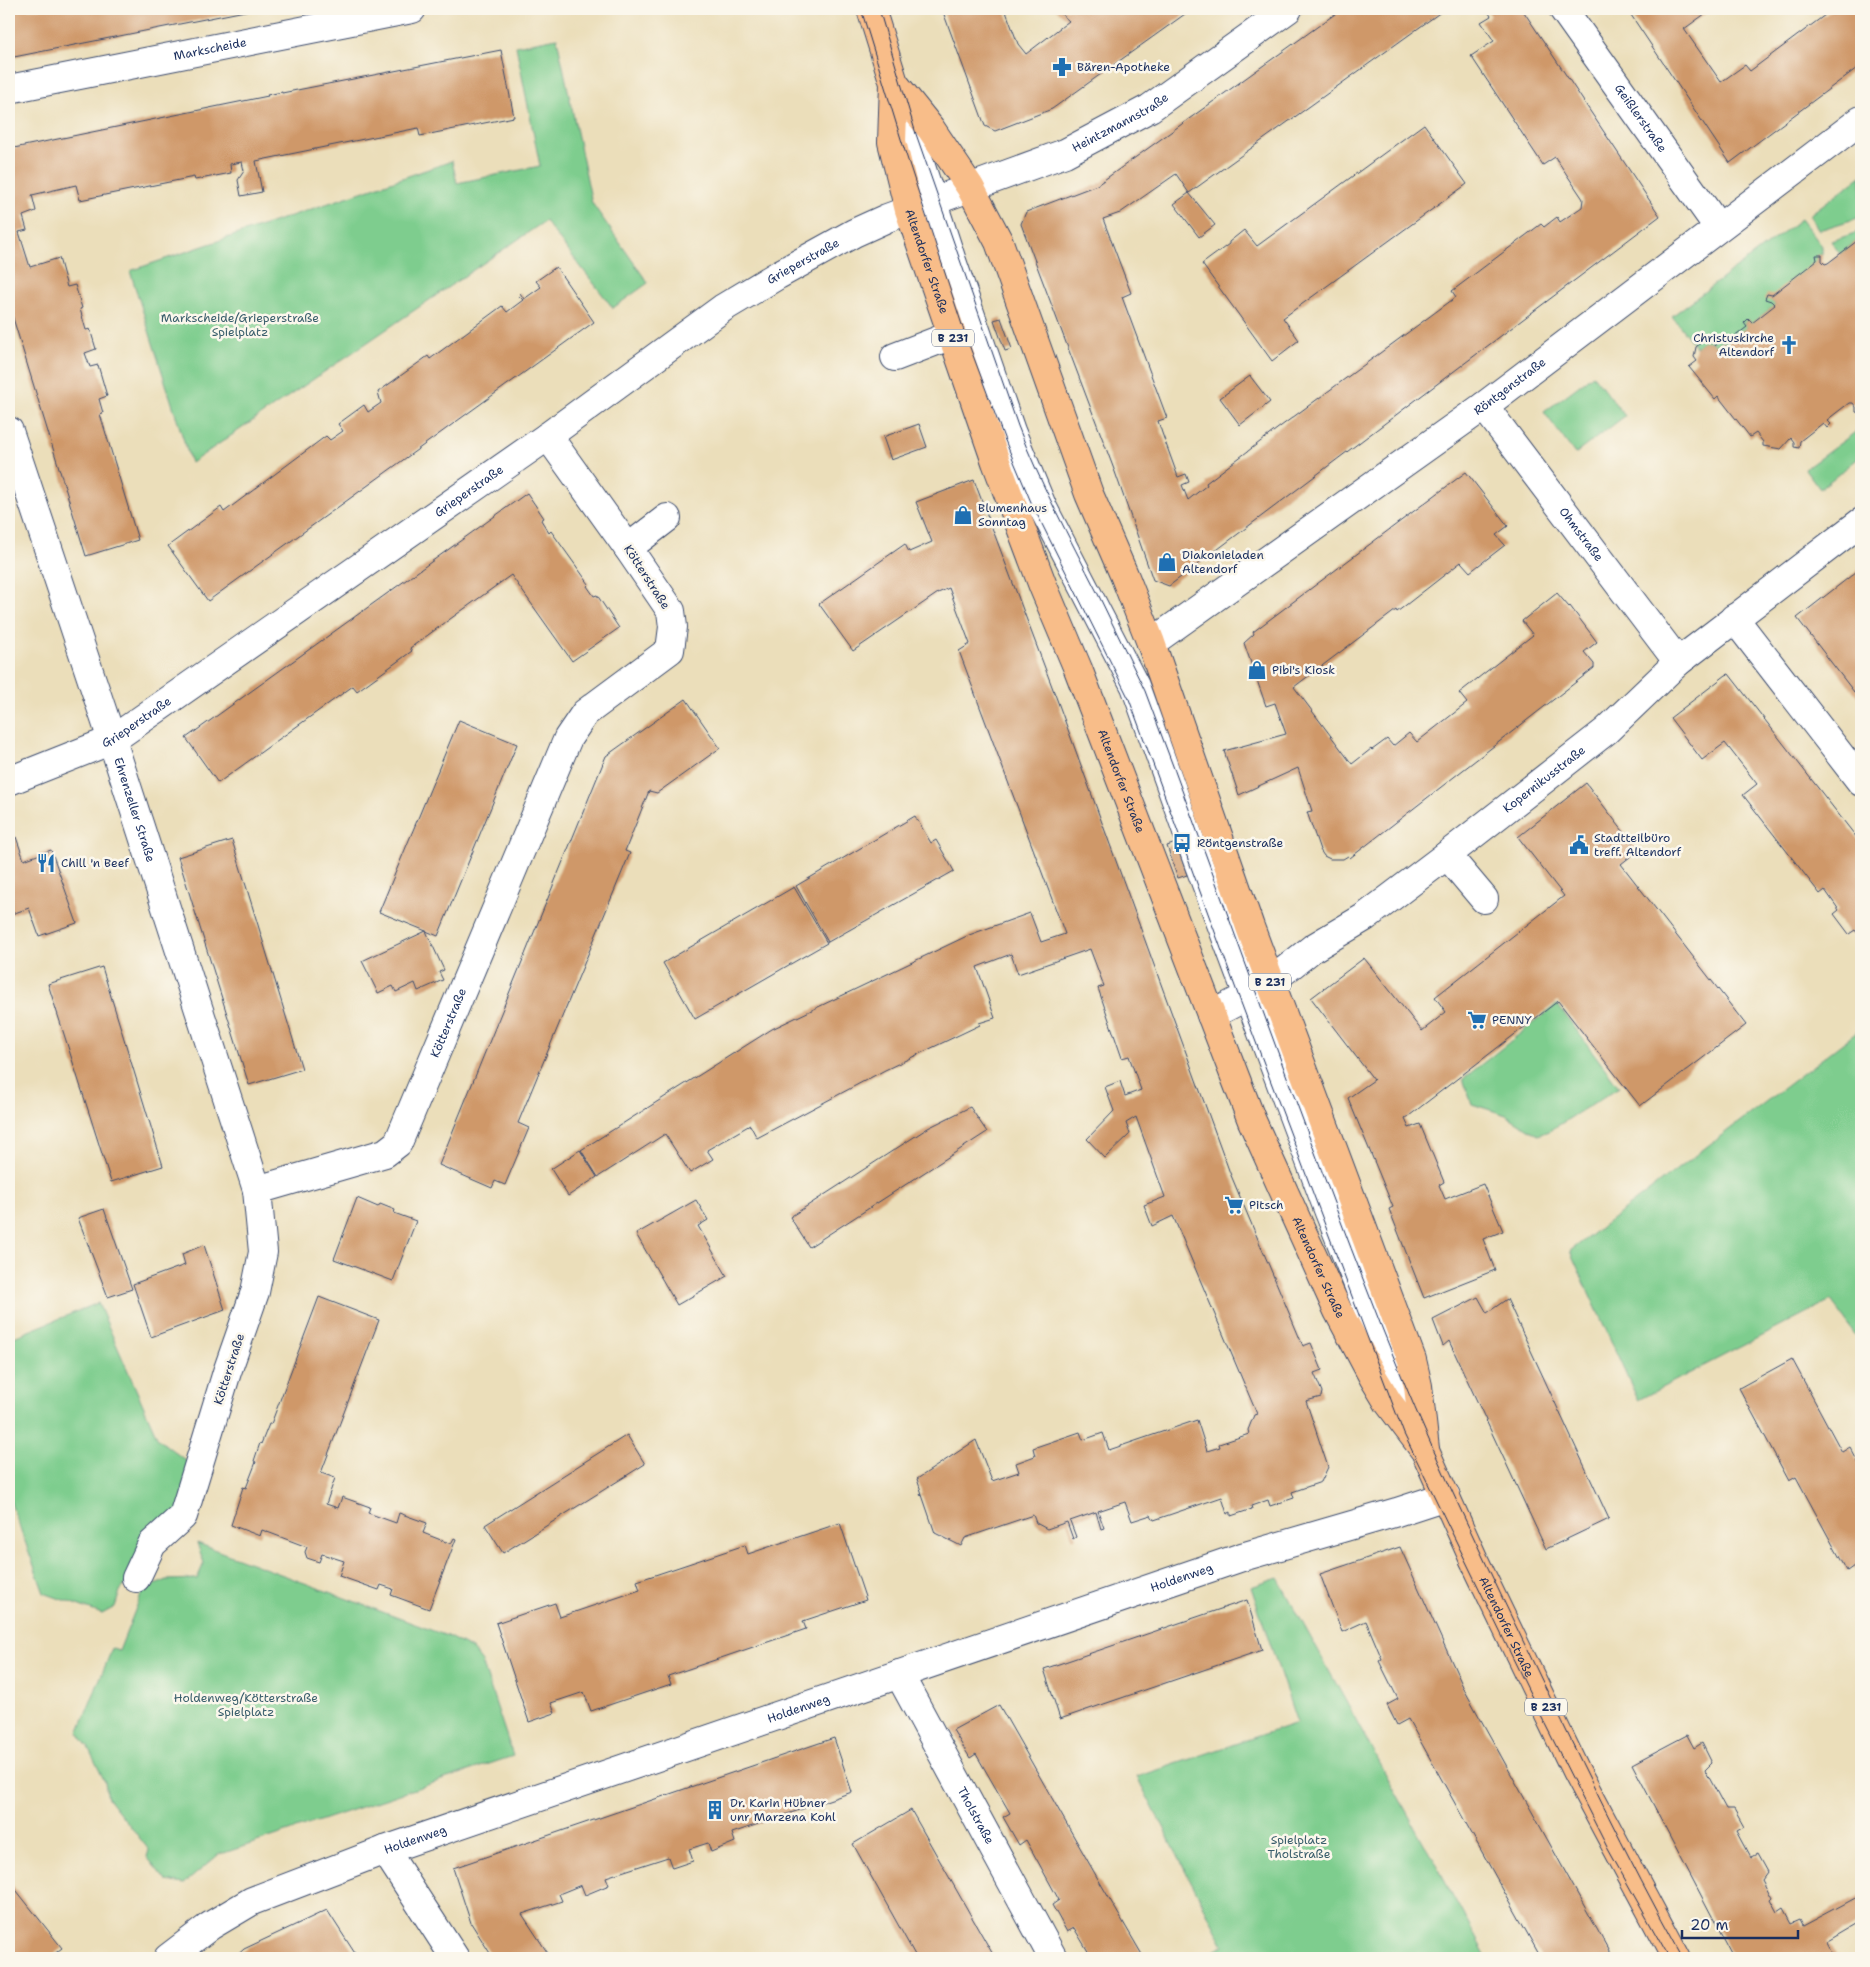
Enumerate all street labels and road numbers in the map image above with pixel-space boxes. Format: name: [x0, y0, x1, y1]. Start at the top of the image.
street label: Markscheide: [172, 34, 248, 64]
street label: Geißlerstraße: [1611, 81, 1671, 156]
street label: Heintzmannstraße: [1069, 89, 1172, 156]
street label: Altendorfer Straße: [901, 207, 952, 316]
street label: Grieperstraße: [764, 235, 842, 288]
road number: B 231: [932, 329, 974, 346]
street label: Röntgenstraße: [1470, 354, 1549, 419]
street label: Grieperstraße: [431, 461, 507, 521]
street label: Ohmstraße: [1555, 504, 1607, 565]
street label: Kötterstraße: [620, 542, 674, 613]
street label: Grieperstraße: [100, 693, 175, 751]
street label: Altendorfer Straße: [1094, 727, 1148, 835]
street label: Kopernikusstraße: [1500, 742, 1589, 816]
street label: Ehrenzeller Straße: [110, 755, 159, 864]
road number: B 231: [1249, 974, 1291, 990]
street label: Kötterstraße: [427, 985, 470, 1060]
street label: Altendorfer Straße: [1288, 1214, 1349, 1321]
street label: Kötterstraße: [210, 1331, 248, 1407]
street label: Holdenweg: [1148, 1560, 1215, 1596]
street label: Altendorfer Straße: [1475, 1574, 1538, 1680]
street label: Holdenweg: [765, 1691, 832, 1727]
road number: B 231: [1525, 1698, 1567, 1715]
street label: Tholstraße: [954, 1784, 998, 1847]
street label: Holdenweg: [382, 1822, 449, 1858]

